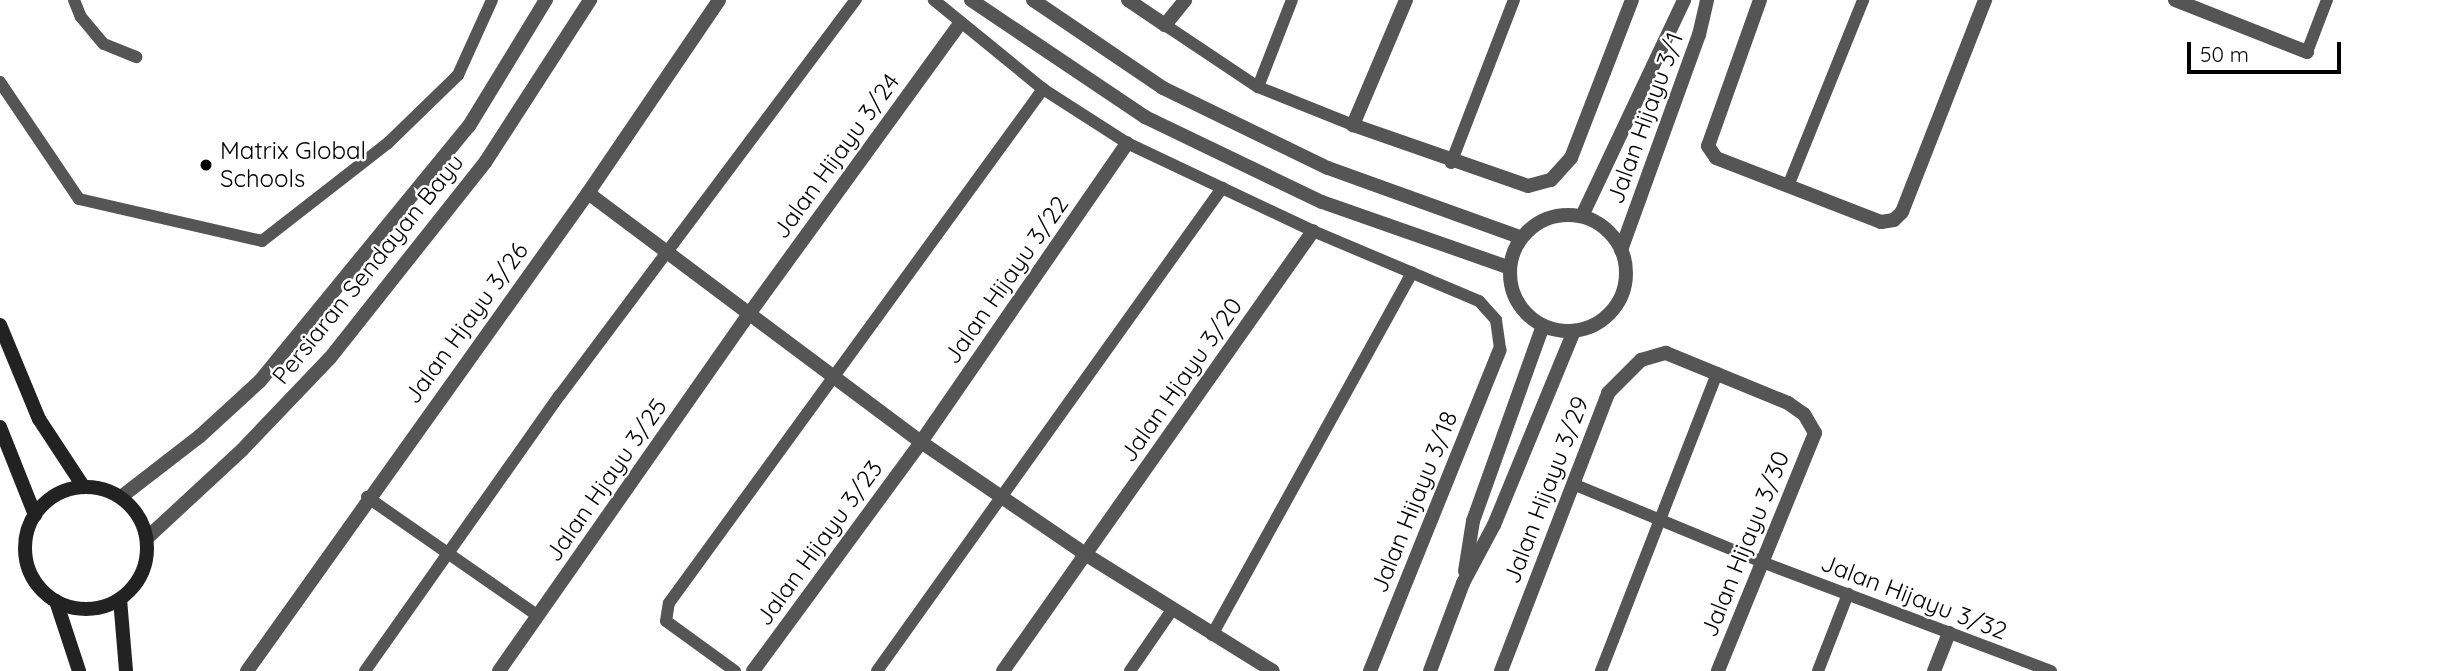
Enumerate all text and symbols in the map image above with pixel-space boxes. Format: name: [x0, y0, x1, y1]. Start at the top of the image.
street label: Jalan Hijayu 3/1: [1601, 28, 1689, 208]
scale bar: [2190, 28, 2344, 72]
text: 50 m: [2200, 41, 2249, 67]
street label: Jalan Hijayu 3/24: [767, 68, 905, 244]
place label: Matrix Global Schools: [220, 137, 366, 193]
street label: Persiaran Sendayan Bayu: [266, 148, 470, 390]
marker: Matrix Global Schools: [198, 157, 214, 173]
street label: Jalan Hijayu 3/22: [937, 191, 1075, 369]
street label: Jalan Hjayu 3/26: [398, 237, 534, 409]
street label: Jalan Hjayu 3/20: [1114, 292, 1248, 468]
street label: Jalan Hijayu 3/29: [1497, 392, 1595, 588]
street label: Jalan Hjayu 3/25: [539, 393, 673, 567]
street label: Jalan Hijayu 3/18: [1365, 407, 1463, 597]
street label: Jalan Hijayu 3/30: [1695, 447, 1795, 641]
street label: Jalan Hijayu 3/23: [749, 455, 889, 631]
street label: Jalan Hijayu 3/32: [1817, 548, 2011, 646]

